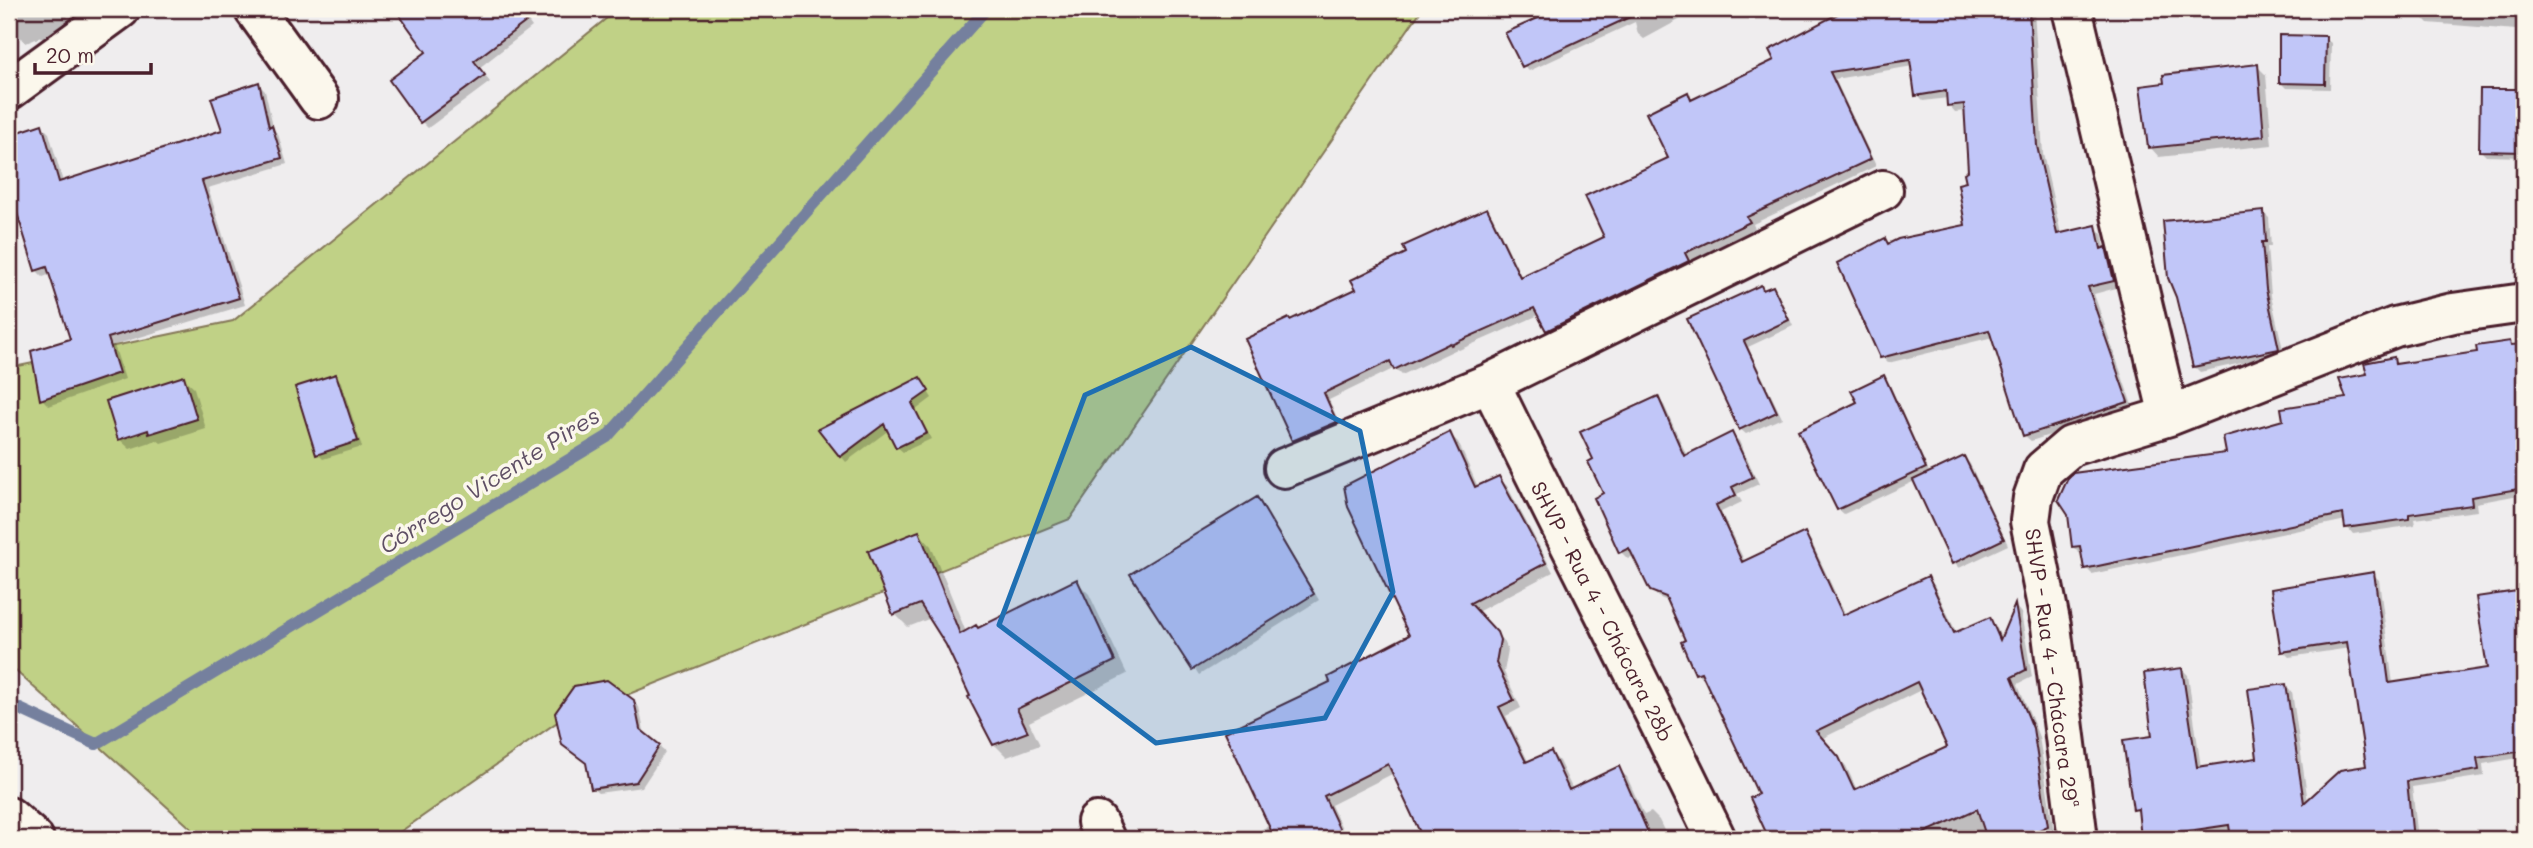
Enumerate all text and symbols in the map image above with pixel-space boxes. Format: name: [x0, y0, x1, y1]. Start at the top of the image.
scale bar: [35, 32, 150, 76]
text: 20 m: [46, 41, 94, 68]
water label: Córrego Vicente Pires: [373, 400, 605, 560]
street label: SHVP - Rua 4 - Chácara 28b: [1526, 476, 1680, 746]
street label: SHVP - Rua 4 - Chácara 29ª: [2020, 526, 2086, 810]

